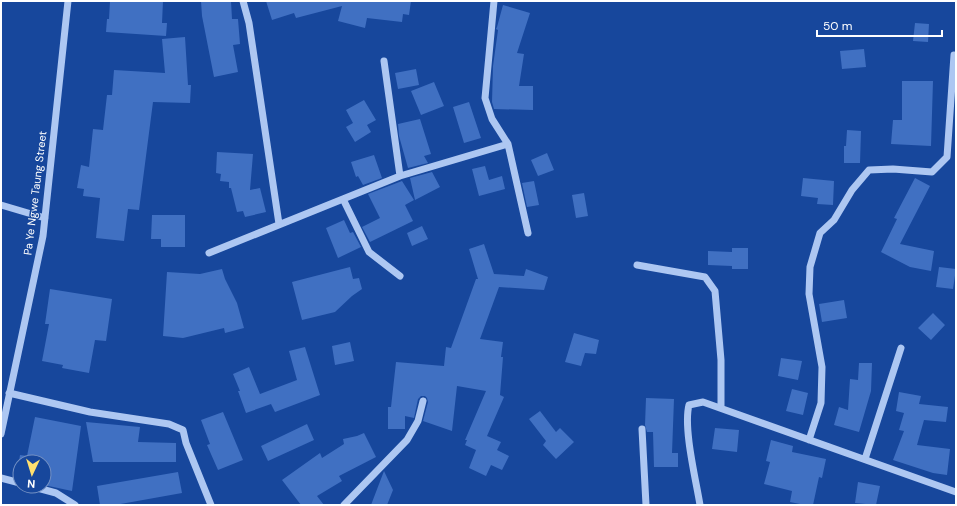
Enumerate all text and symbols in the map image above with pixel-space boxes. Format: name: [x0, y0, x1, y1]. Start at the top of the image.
scale bar: [817, 12, 942, 38]
text: 50 m: [823, 18, 852, 34]
street label: Pa Ye Ngwe Taung Street: [20, 130, 50, 256]
north arrow: [12, 454, 52, 494]
text: N: [27, 477, 36, 491]

